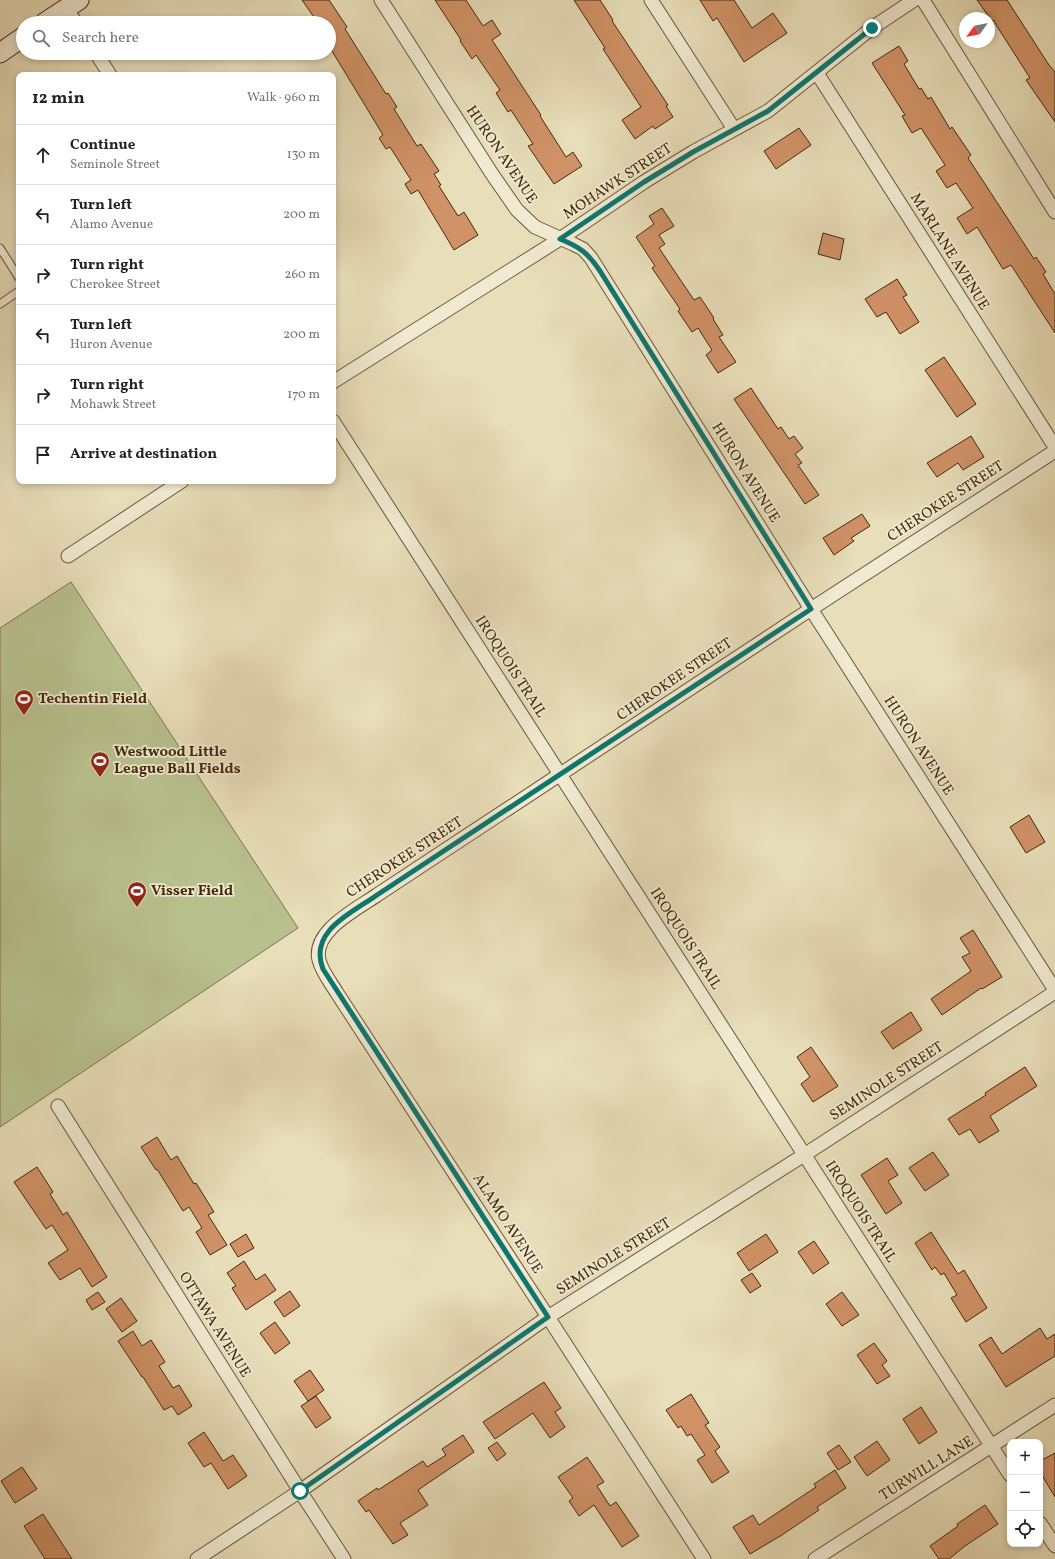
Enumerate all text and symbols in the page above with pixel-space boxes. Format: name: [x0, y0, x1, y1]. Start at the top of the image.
north arrow: [959, 12, 995, 48]
search box: [16, 16, 336, 60]
route end: [863, 19, 881, 37]
icon: search: [30, 27, 52, 49]
text: Search here: [62, 28, 139, 49]
text: 12 min: [32, 87, 85, 110]
text: Walk · 960 m: [247, 89, 320, 107]
street label: HURON AVENUE: [460, 102, 542, 208]
text: Continue: [70, 135, 135, 156]
street label: MOHAWK STREET: [559, 139, 677, 225]
icon: ahead: [32, 144, 54, 166]
text: 130 m: [287, 146, 320, 164]
text: Seminole Street: [70, 156, 160, 174]
street label: MARLANE AVENUE: [904, 189, 994, 315]
text: Turn left: [70, 195, 132, 216]
icon: left: [32, 204, 54, 226]
text: 200 m: [283, 206, 320, 224]
text: Alamo Avenue: [70, 216, 153, 234]
text: Turn right: [70, 255, 144, 276]
icon: right: [32, 264, 54, 286]
text: 260 m: [285, 266, 320, 284]
text: Cherokee Street: [70, 276, 161, 294]
text: Turn left: [70, 315, 132, 336]
icon: left: [32, 324, 54, 346]
text: 200 m: [283, 326, 320, 344]
text: Huron Avenue: [70, 336, 152, 354]
text: Turn right: [70, 375, 144, 396]
icon: right: [32, 384, 54, 406]
text: 170 m: [287, 386, 320, 404]
text: Mohawk Street: [70, 396, 156, 414]
street label: HURON AVENUE: [706, 419, 784, 527]
icon: arrive: [32, 444, 54, 466]
text: Arrive at destination: [70, 444, 217, 465]
street label: CHEROKEE STREET: [884, 456, 1009, 548]
street label: IROQUOIS TRAIL: [469, 612, 551, 723]
street label: CHEROKEE STREET: [613, 633, 737, 727]
sports icon: Techentin Field: [13, 688, 35, 716]
place label: Techentin Field: [38, 689, 147, 710]
street label: HURON AVENUE: [878, 692, 958, 800]
place label: Westwood Little League Ball Fields: [114, 742, 241, 780]
sports icon: Westwood Little League Ball Fields: [89, 750, 111, 778]
street label: CHEROKEE STREET: [343, 812, 468, 904]
sports icon: Visser Field: [126, 880, 148, 908]
place label: Visser Field: [151, 881, 233, 902]
street label: IROQUOIS TRAIL: [644, 884, 726, 995]
street label: SEMINOLE STREET: [826, 1037, 948, 1127]
street label: IROQUOIS TRAIL: [819, 1157, 901, 1268]
street label: ALAMO AVENUE: [467, 1170, 547, 1278]
street label: SEMINOLE STREET: [552, 1213, 676, 1301]
street label: OTTAWA AVENUE: [173, 1268, 255, 1382]
street label: TURWILL LANE: [876, 1432, 978, 1506]
map controls: [1007, 1439, 1043, 1547]
button: +: [1007, 1439, 1043, 1475]
button: −: [1007, 1475, 1043, 1511]
route start: [291, 1482, 309, 1500]
button: locate: [1007, 1511, 1043, 1547]

